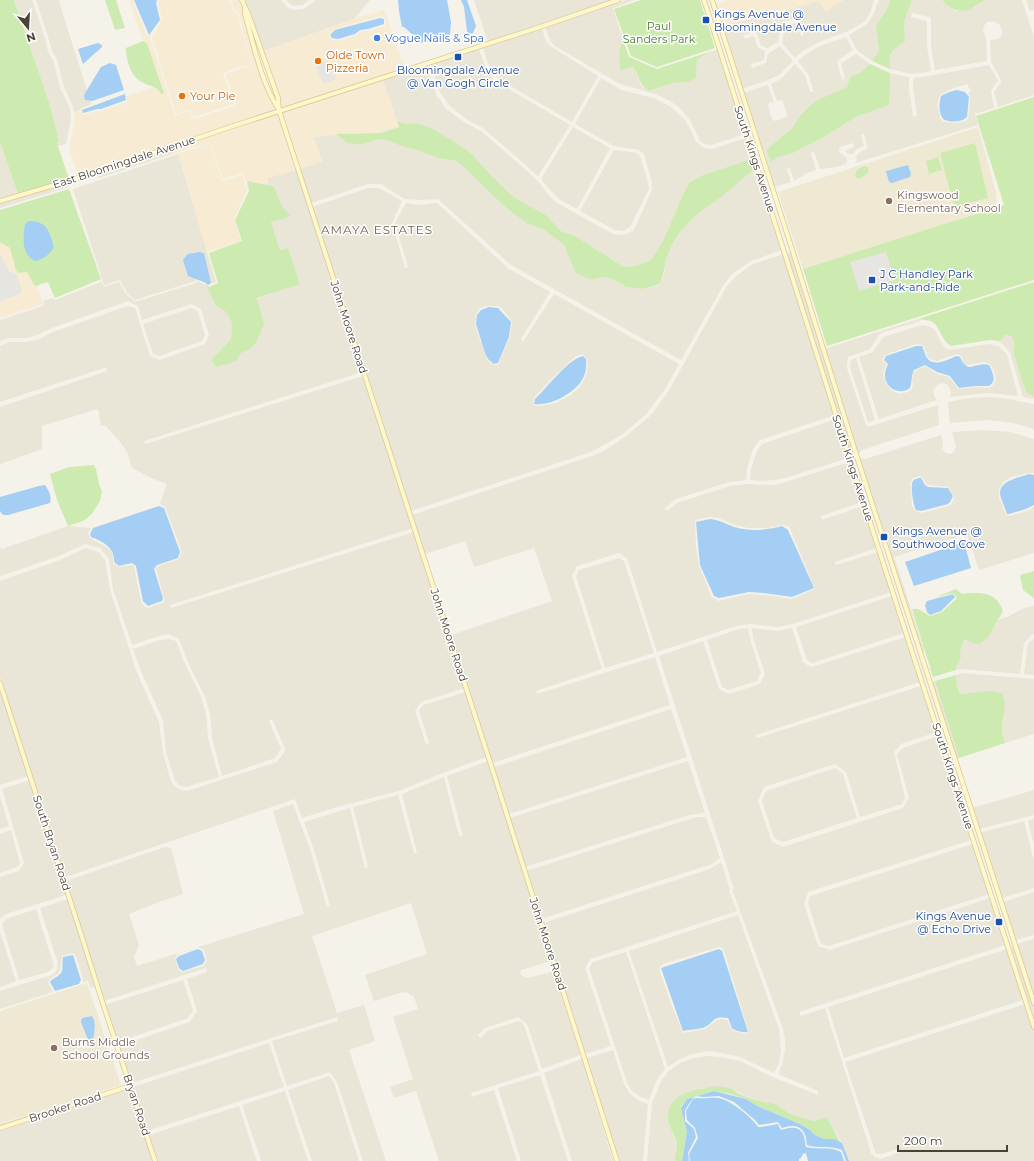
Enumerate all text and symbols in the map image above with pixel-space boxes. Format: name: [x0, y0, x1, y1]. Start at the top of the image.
place label: Kings Avenue @ Bloomingdale Avenue: [714, 7, 837, 34]
north arrow: [8, 8, 48, 48]
marker: Kings Avenue @ Bloomingdale Avenue: [701, 15, 711, 25]
park label: Paul Sanders Park: [623, 19, 696, 46]
text: N: [25, 29, 37, 46]
place label: Vogue Nails & Spa: [385, 31, 484, 45]
marker: Vogue Nails & Spa: [372, 33, 382, 43]
place label: Olde Town Pizzeria: [326, 48, 385, 75]
marker: Bloomingdale Avenue @ Van Gogh Circle: [453, 52, 463, 62]
marker: Olde Town Pizzeria: [313, 56, 323, 66]
place label: Bloomingdale Avenue @ Van Gogh Circle: [397, 63, 520, 90]
place label: Your Pie: [190, 89, 236, 103]
marker: Your Pie: [177, 91, 187, 101]
street label: South Kings Avenue: [731, 104, 779, 214]
street label: East Bloomingdale Avenue: [51, 132, 197, 192]
place label: Kingswood Elementary School: [897, 188, 1001, 215]
marker: Kingswood Elementary School: [884, 196, 894, 206]
district label: AMAYA ESTATES: [321, 222, 433, 237]
place label: J C Handley Park Park-and-Ride: [879, 267, 973, 294]
marker: J C Handley Park Park-and-Ride: [867, 275, 877, 285]
street label: John Moore Road: [327, 278, 371, 375]
street label: South Kings Avenue: [829, 413, 877, 523]
place label: Kings Avenue @ Southwood Cove: [892, 524, 986, 551]
marker: Kings Avenue @ Southwood Cove: [879, 532, 889, 542]
street label: John Moore Road: [427, 586, 471, 683]
street label: South Kings Avenue: [929, 721, 977, 831]
street label: South Bryan Road: [30, 793, 74, 893]
street label: John Moore Road: [526, 895, 570, 992]
place label: Kings Avenue @ Echo Drive: [915, 909, 991, 936]
marker: Kings Avenue @ Echo Drive: [994, 917, 1004, 927]
place label: Burns Middle School Grounds: [62, 1035, 150, 1062]
marker: Burns Middle School Grounds: [49, 1043, 59, 1053]
street label: Bryan Road: [120, 1072, 154, 1138]
street label: Brooker Road: [27, 1089, 103, 1125]
scale bar: [898, 1127, 1007, 1153]
text: 200 m: [904, 1133, 943, 1148]

